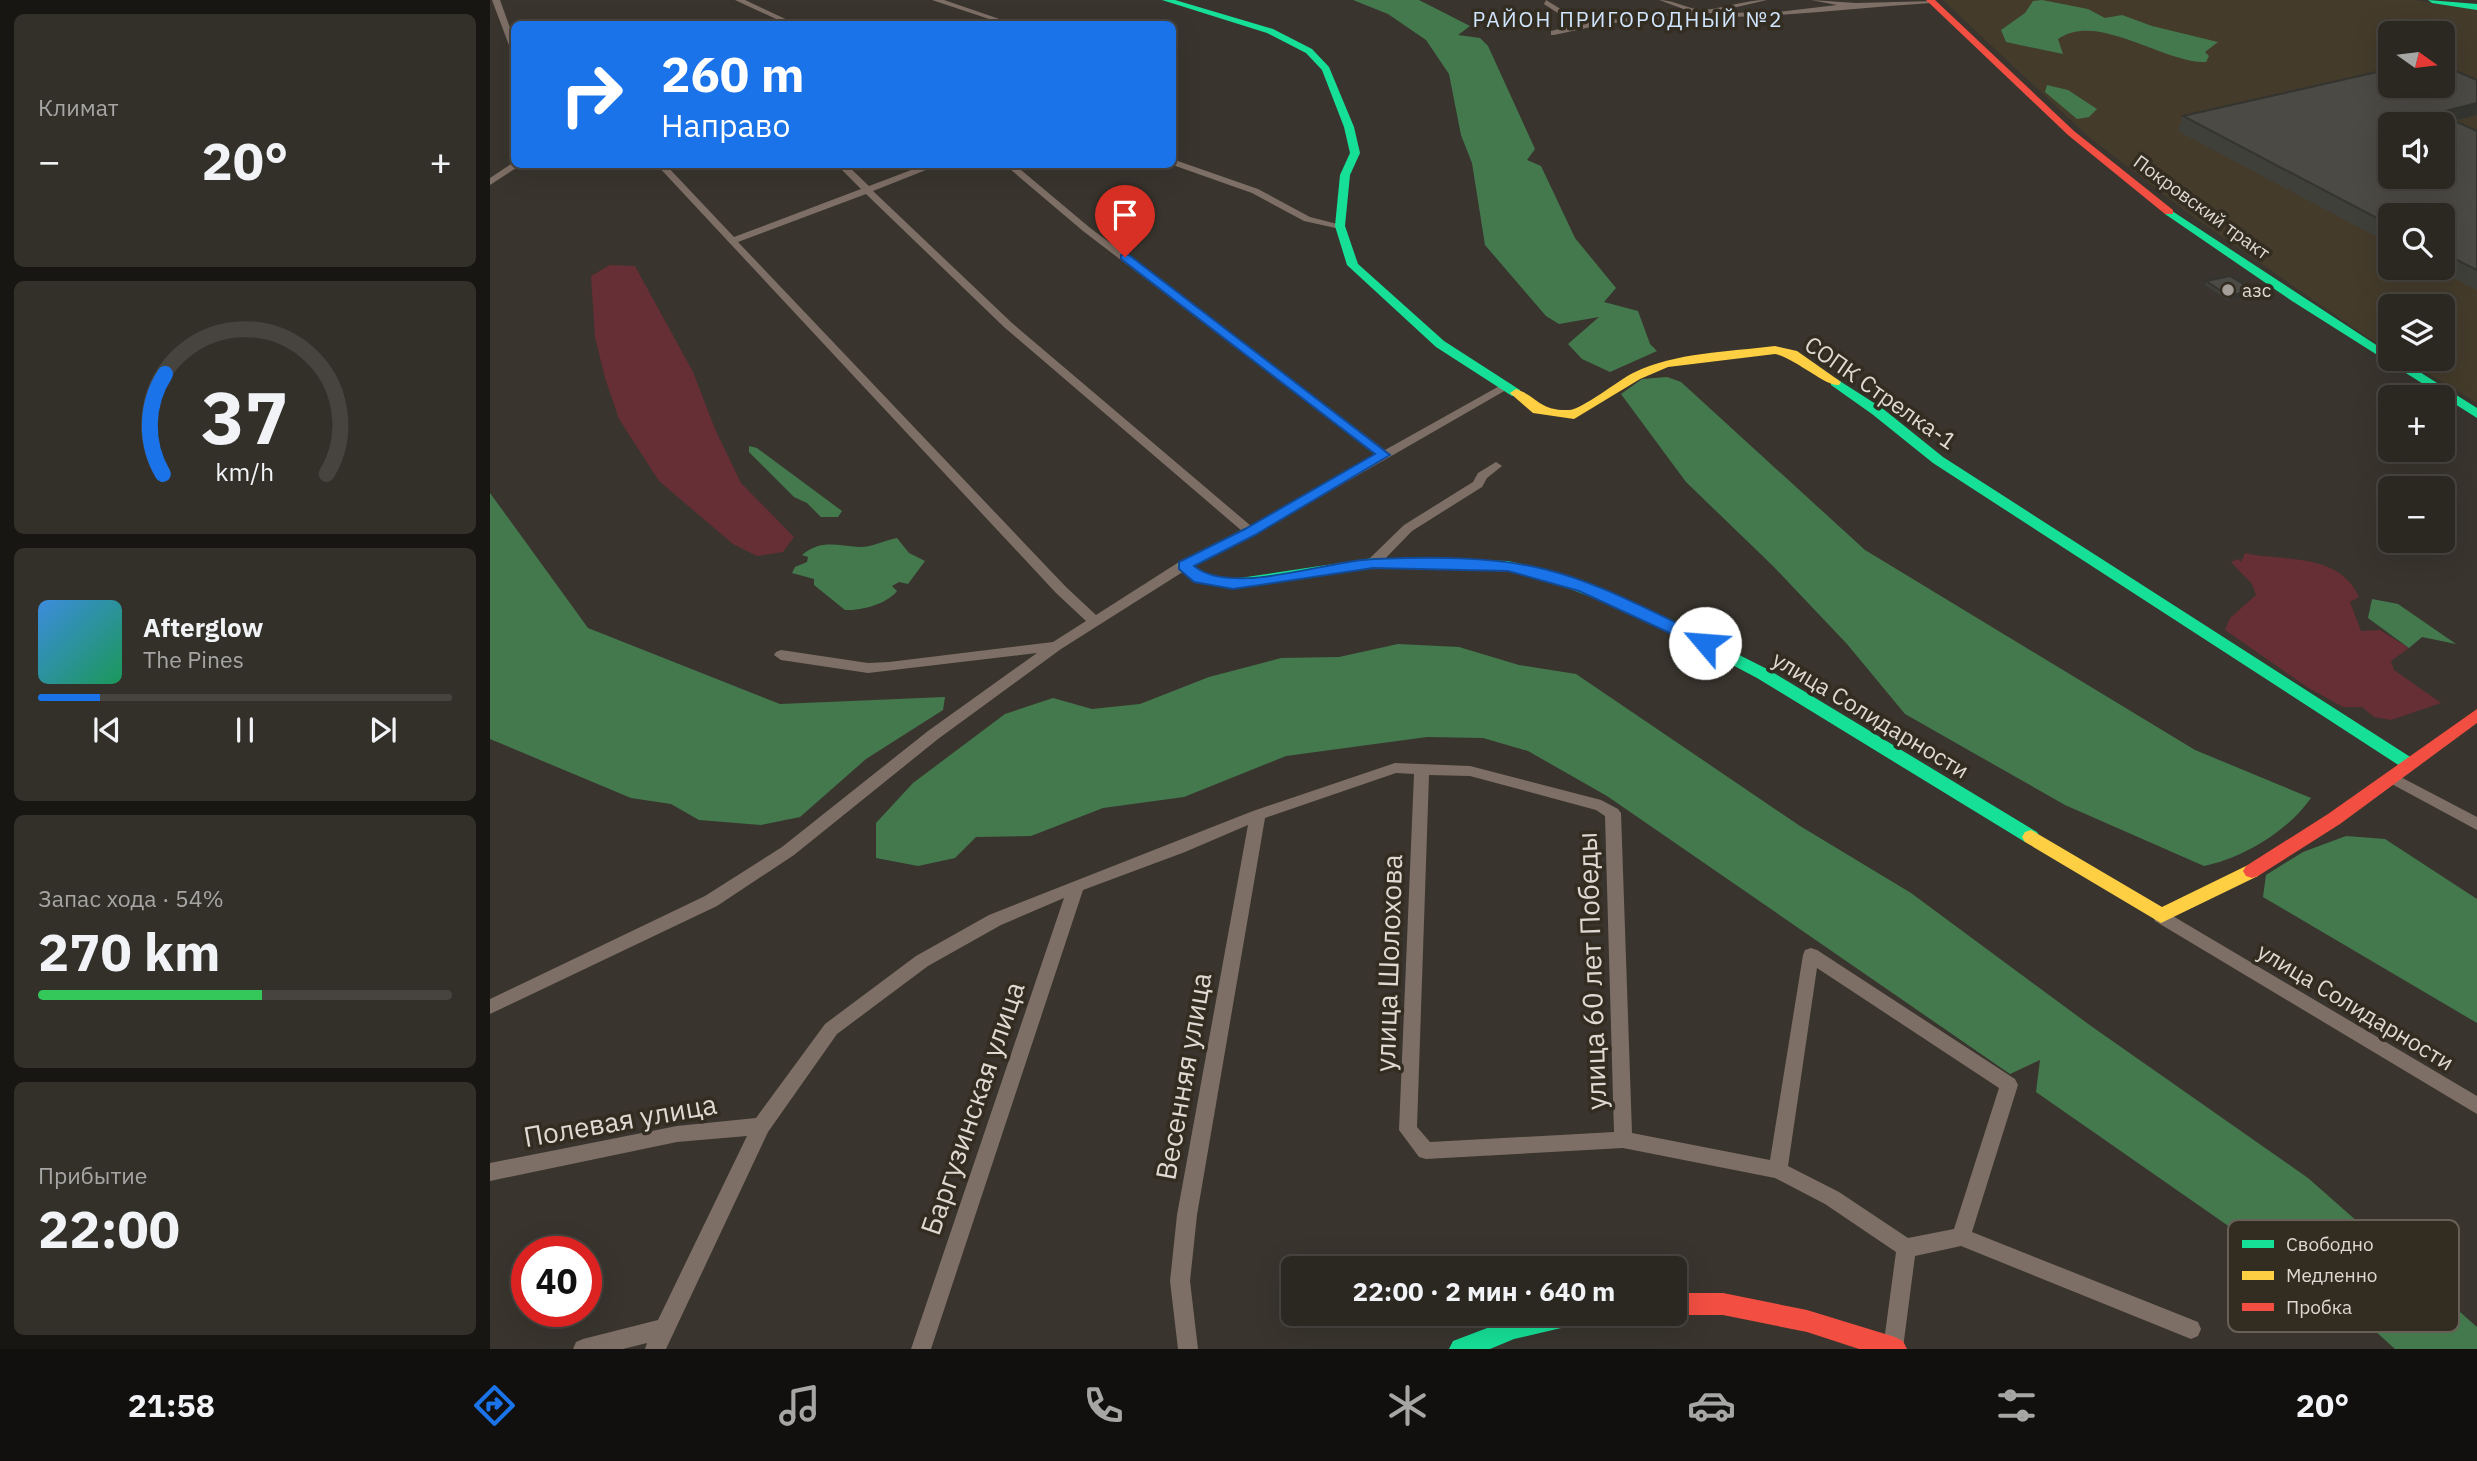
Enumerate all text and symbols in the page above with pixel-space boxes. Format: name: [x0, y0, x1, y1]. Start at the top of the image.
district label: РАЙОН ПРИГОРОДНЫЙ №2: [1472, 5, 1784, 33]
north arrow: [2378, 21, 2455, 98]
map controls: [2378, 21, 2455, 553]
text: 260 m: [661, 42, 805, 105]
icon: right: [546, 49, 637, 140]
text: Климат: [38, 92, 119, 122]
text: Направо: [661, 104, 790, 146]
button: sound: [2378, 112, 2455, 189]
text: 20°: [202, 127, 288, 194]
text: −: [38, 136, 61, 185]
text: +: [429, 136, 452, 185]
street label: Покровский тракт: [2129, 149, 2275, 265]
pin: [1095, 185, 1155, 257]
icon: arrive: [1106, 196, 1144, 234]
button: search: [2378, 203, 2455, 280]
place label: азс: [2242, 278, 2272, 302]
marker: азс: [2220, 282, 2236, 298]
button: layers: [2378, 294, 2455, 371]
street label: СОПК Стрелка-1: [1799, 329, 1963, 455]
text: 37: [201, 369, 289, 464]
button: +: [2378, 385, 2455, 462]
text: km/h: [216, 454, 274, 487]
button: −: [2378, 476, 2455, 553]
position arrow: [1668, 606, 1742, 680]
text: Afterglow: [143, 610, 263, 644]
street label: улица Солидарности: [1767, 643, 1975, 785]
text: The Pines: [143, 644, 244, 674]
icon: previous: [88, 711, 126, 749]
icon: pause: [226, 711, 264, 749]
icon: next: [364, 711, 402, 749]
street label: улица 60 лет Победы: [1568, 831, 1614, 1111]
street label: улица Шолохова: [1366, 854, 1410, 1072]
text: Запас хода · 54%: [38, 883, 224, 913]
text: 270 km: [38, 918, 220, 985]
street label: улица Солидарности: [2252, 935, 2460, 1077]
street label: Весенняя улица: [1147, 969, 1219, 1183]
street label: Баргузинская улица: [911, 976, 1033, 1240]
street label: Полевая улица: [520, 1085, 720, 1155]
text: Прибытие: [38, 1160, 147, 1190]
text: 22:00: [38, 1195, 180, 1262]
legend: [2228, 1220, 2459, 1332]
text: Свободно: [2286, 1232, 2374, 1256]
speed limit sign: 40: [511, 1236, 602, 1327]
text: Медленно: [2286, 1263, 2377, 1287]
text: 22:00 · 2 мин · 640 m: [1353, 1274, 1615, 1308]
text: Пробка: [2286, 1295, 2352, 1319]
icon: directions: [470, 1381, 519, 1430]
icon: music: [775, 1381, 824, 1430]
icon: phone: [1079, 1381, 1128, 1430]
icon: climate: [1383, 1381, 1432, 1430]
icon: car: [1687, 1381, 1736, 1430]
icon: filters: [1992, 1381, 2041, 1430]
text: 21:58: [128, 1384, 215, 1426]
text: 20°: [2296, 1384, 2349, 1426]

